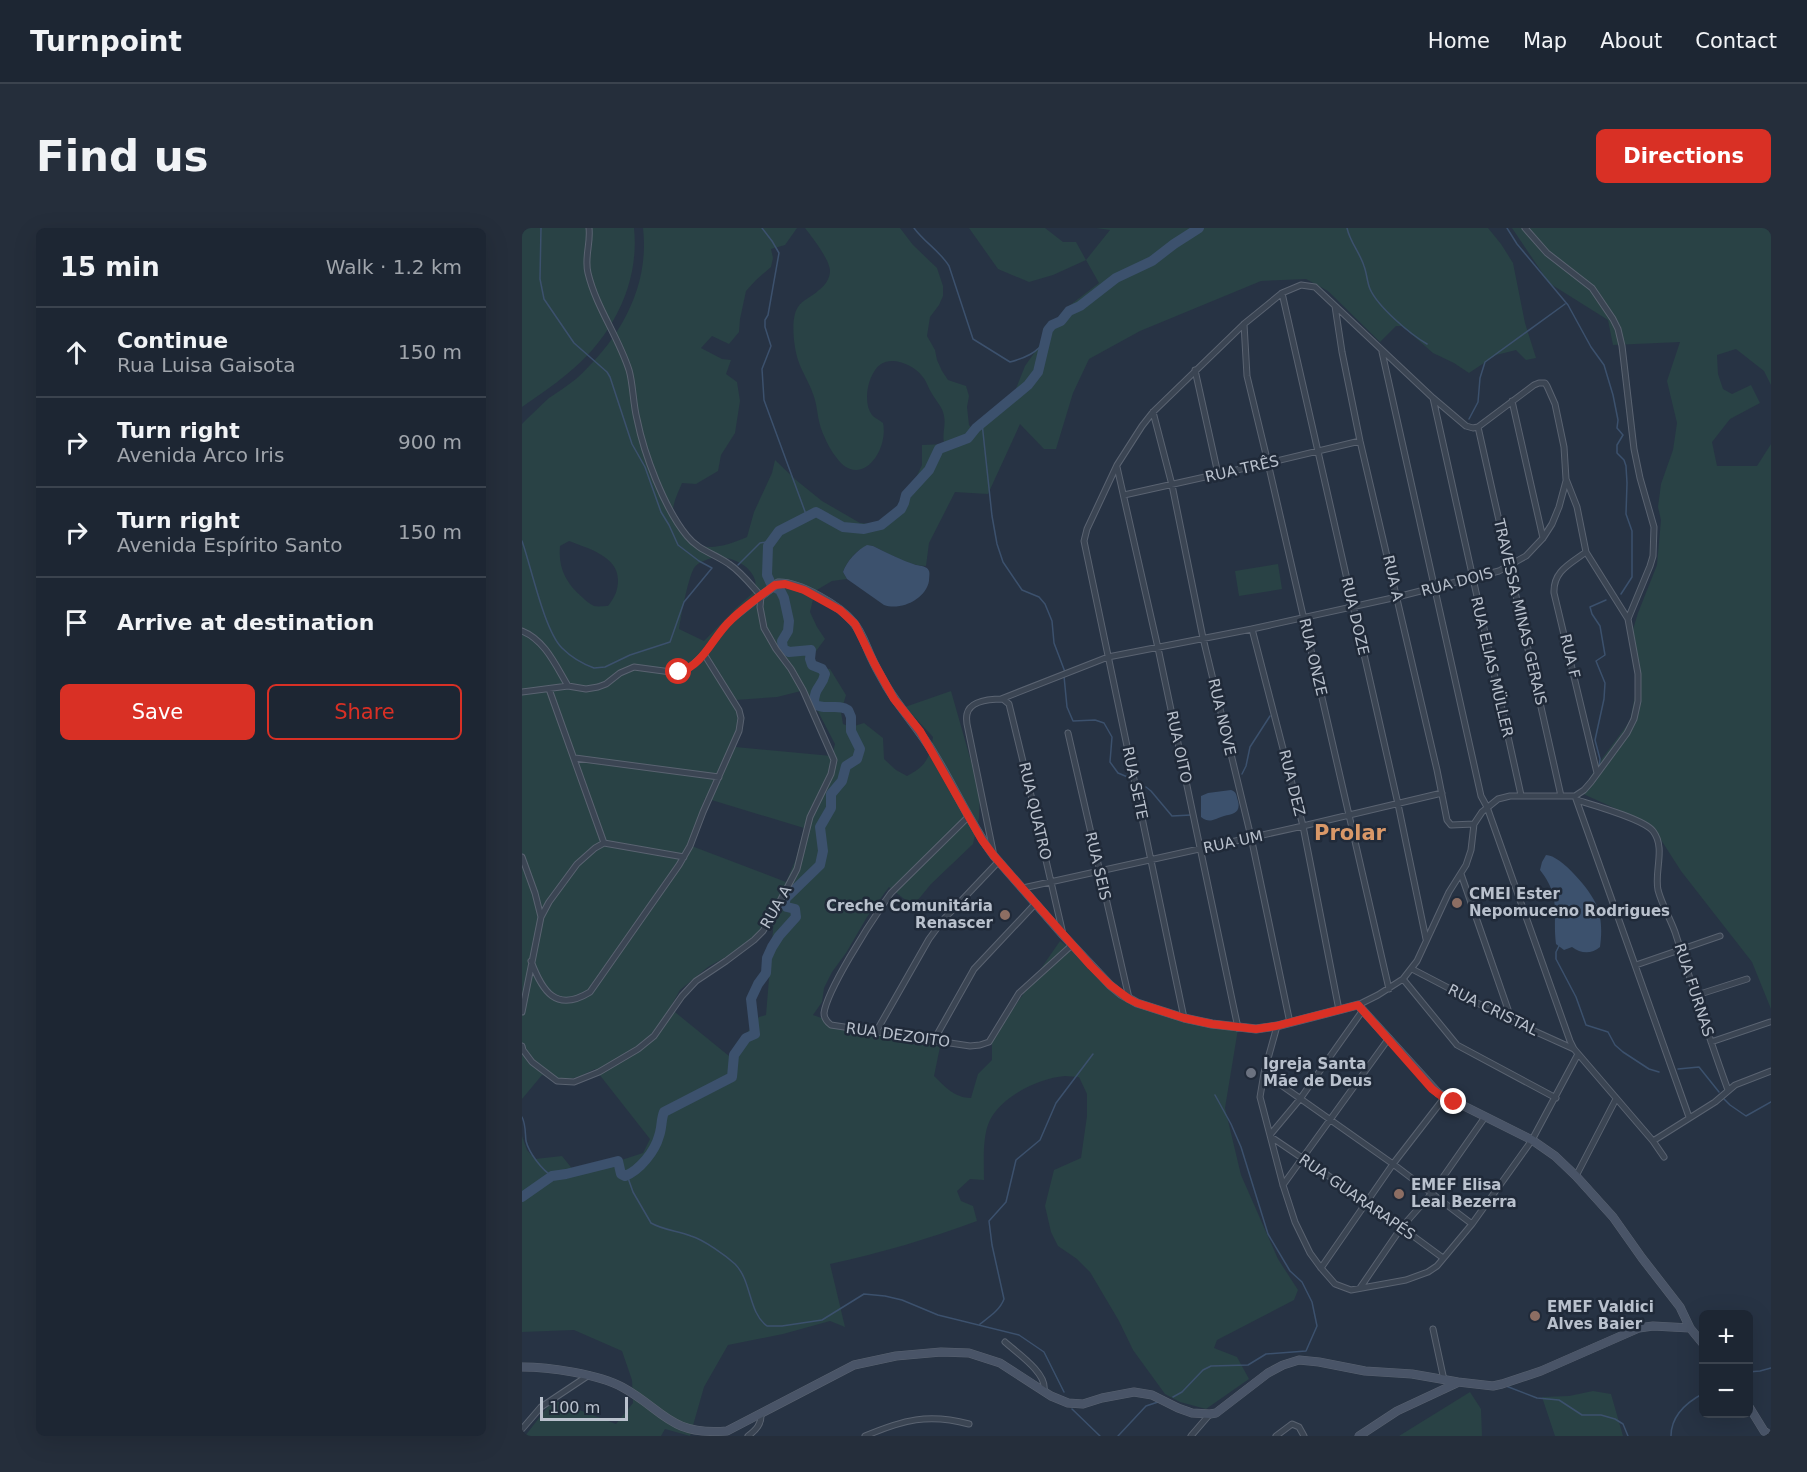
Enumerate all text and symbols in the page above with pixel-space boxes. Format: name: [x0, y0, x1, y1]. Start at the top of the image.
text: Turnpoint: [30, 25, 182, 58]
text: Home: [1428, 29, 1490, 53]
text: Map: [1523, 29, 1567, 53]
text: About: [1600, 29, 1662, 53]
text: Contact: [1695, 29, 1777, 53]
button: Directions: [1596, 129, 1771, 183]
text: Find us: [36, 132, 209, 181]
text: 15 min: [60, 252, 160, 282]
text: Walk · 1.2 km: [326, 255, 462, 279]
text: Continue: [117, 328, 228, 353]
icon: ahead: [60, 336, 93, 369]
text: 150 m: [398, 340, 462, 364]
text: Rua Luisa Gaisota: [117, 353, 295, 377]
text: Turn right: [117, 418, 240, 443]
icon: right: [60, 426, 93, 459]
text: 900 m: [398, 430, 462, 454]
text: Avenida Arco Iris: [117, 443, 284, 467]
street label: RUA TRÊS: [1203, 451, 1281, 486]
text: Turn right: [117, 508, 240, 533]
icon: right: [60, 516, 93, 549]
street label: TRAVESSA MINAS GERAIS: [1490, 516, 1550, 707]
text: 150 m: [398, 520, 462, 544]
text: Avenida Espírito Santo: [117, 533, 342, 557]
street label: RUA A: [1379, 553, 1407, 603]
street label: RUA DOIS: [1419, 564, 1495, 600]
street label: RUA DOZE: [1337, 575, 1373, 657]
street label: RUA ELIAS MÜLLER: [1467, 595, 1518, 739]
icon: arrive: [60, 606, 93, 639]
text: Arrive at destination: [117, 610, 374, 635]
street label: RUA ONZE: [1295, 616, 1331, 698]
street label: RUA F: [1556, 632, 1584, 680]
route start: [665, 658, 691, 684]
street label: RUA NOVE: [1204, 677, 1240, 757]
button: Save: [60, 684, 255, 740]
button: Share: [267, 684, 462, 740]
street label: RUA OITO: [1163, 709, 1195, 785]
street label: RUA SETE: [1118, 745, 1152, 821]
street label: RUA DEZ: [1275, 748, 1309, 818]
street label: RUA QUATRO: [1015, 760, 1055, 862]
district label: Prolar: [1314, 821, 1387, 845]
street label: RUA UM: [1202, 827, 1264, 857]
street label: RUA SEIS: [1081, 830, 1115, 902]
street label: RUA A: [757, 882, 796, 932]
place label: CMEI Ester Nepomuceno Rodrigues: [1469, 885, 1670, 920]
marker: CMEI Ester Nepomuceno Rodrigues: [1450, 896, 1464, 910]
place label: Creche Comunitária Renascer: [826, 897, 994, 932]
marker: Creche Comunitária Renascer: [998, 908, 1012, 922]
street label: RUA FURNAS: [1670, 941, 1718, 1039]
street label: RUA CRISTAL: [1445, 980, 1542, 1040]
street label: RUA DEZOITO: [845, 1019, 951, 1051]
place label: Igreja Santa Mãe de Deus: [1263, 1055, 1372, 1090]
marker: Igreja Santa Mãe de Deus: [1244, 1066, 1258, 1080]
route end: [1440, 1088, 1466, 1114]
street label: RUA GUARARAPÉS: [1296, 1149, 1419, 1244]
place label: EMEF Elisa Leal Bezerra: [1411, 1176, 1517, 1211]
marker: EMEF Elisa Leal Bezerra: [1392, 1187, 1406, 1201]
place label: EMEF Valdici Alves Baier: [1547, 1298, 1654, 1333]
marker: EMEF Valdici Alves Baier: [1528, 1309, 1542, 1323]
map controls: [1699, 1310, 1753, 1418]
button: +: [1699, 1310, 1753, 1364]
button: −: [1699, 1364, 1753, 1418]
scale bar: [540, 1394, 628, 1422]
text: 100 m: [549, 1398, 600, 1417]

